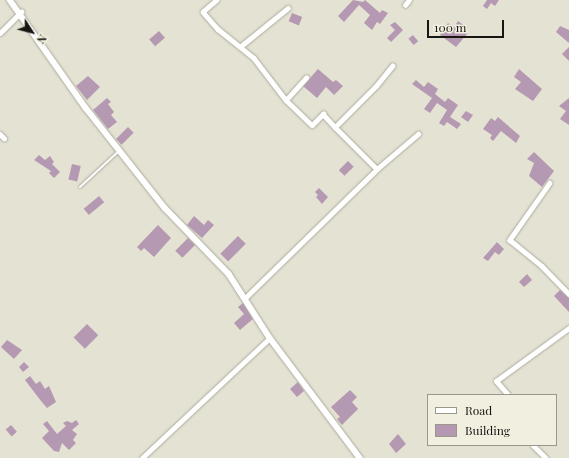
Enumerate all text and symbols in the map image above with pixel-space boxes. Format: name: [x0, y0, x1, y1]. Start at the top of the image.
north arrow: [12, 12, 52, 52]
scale bar: [429, 12, 506, 38]
text: 100 m: [434, 19, 466, 35]
text: N: [34, 32, 51, 47]
legend: [427, 394, 557, 446]
text: Road: [465, 402, 492, 418]
text: Building: [465, 422, 510, 438]

